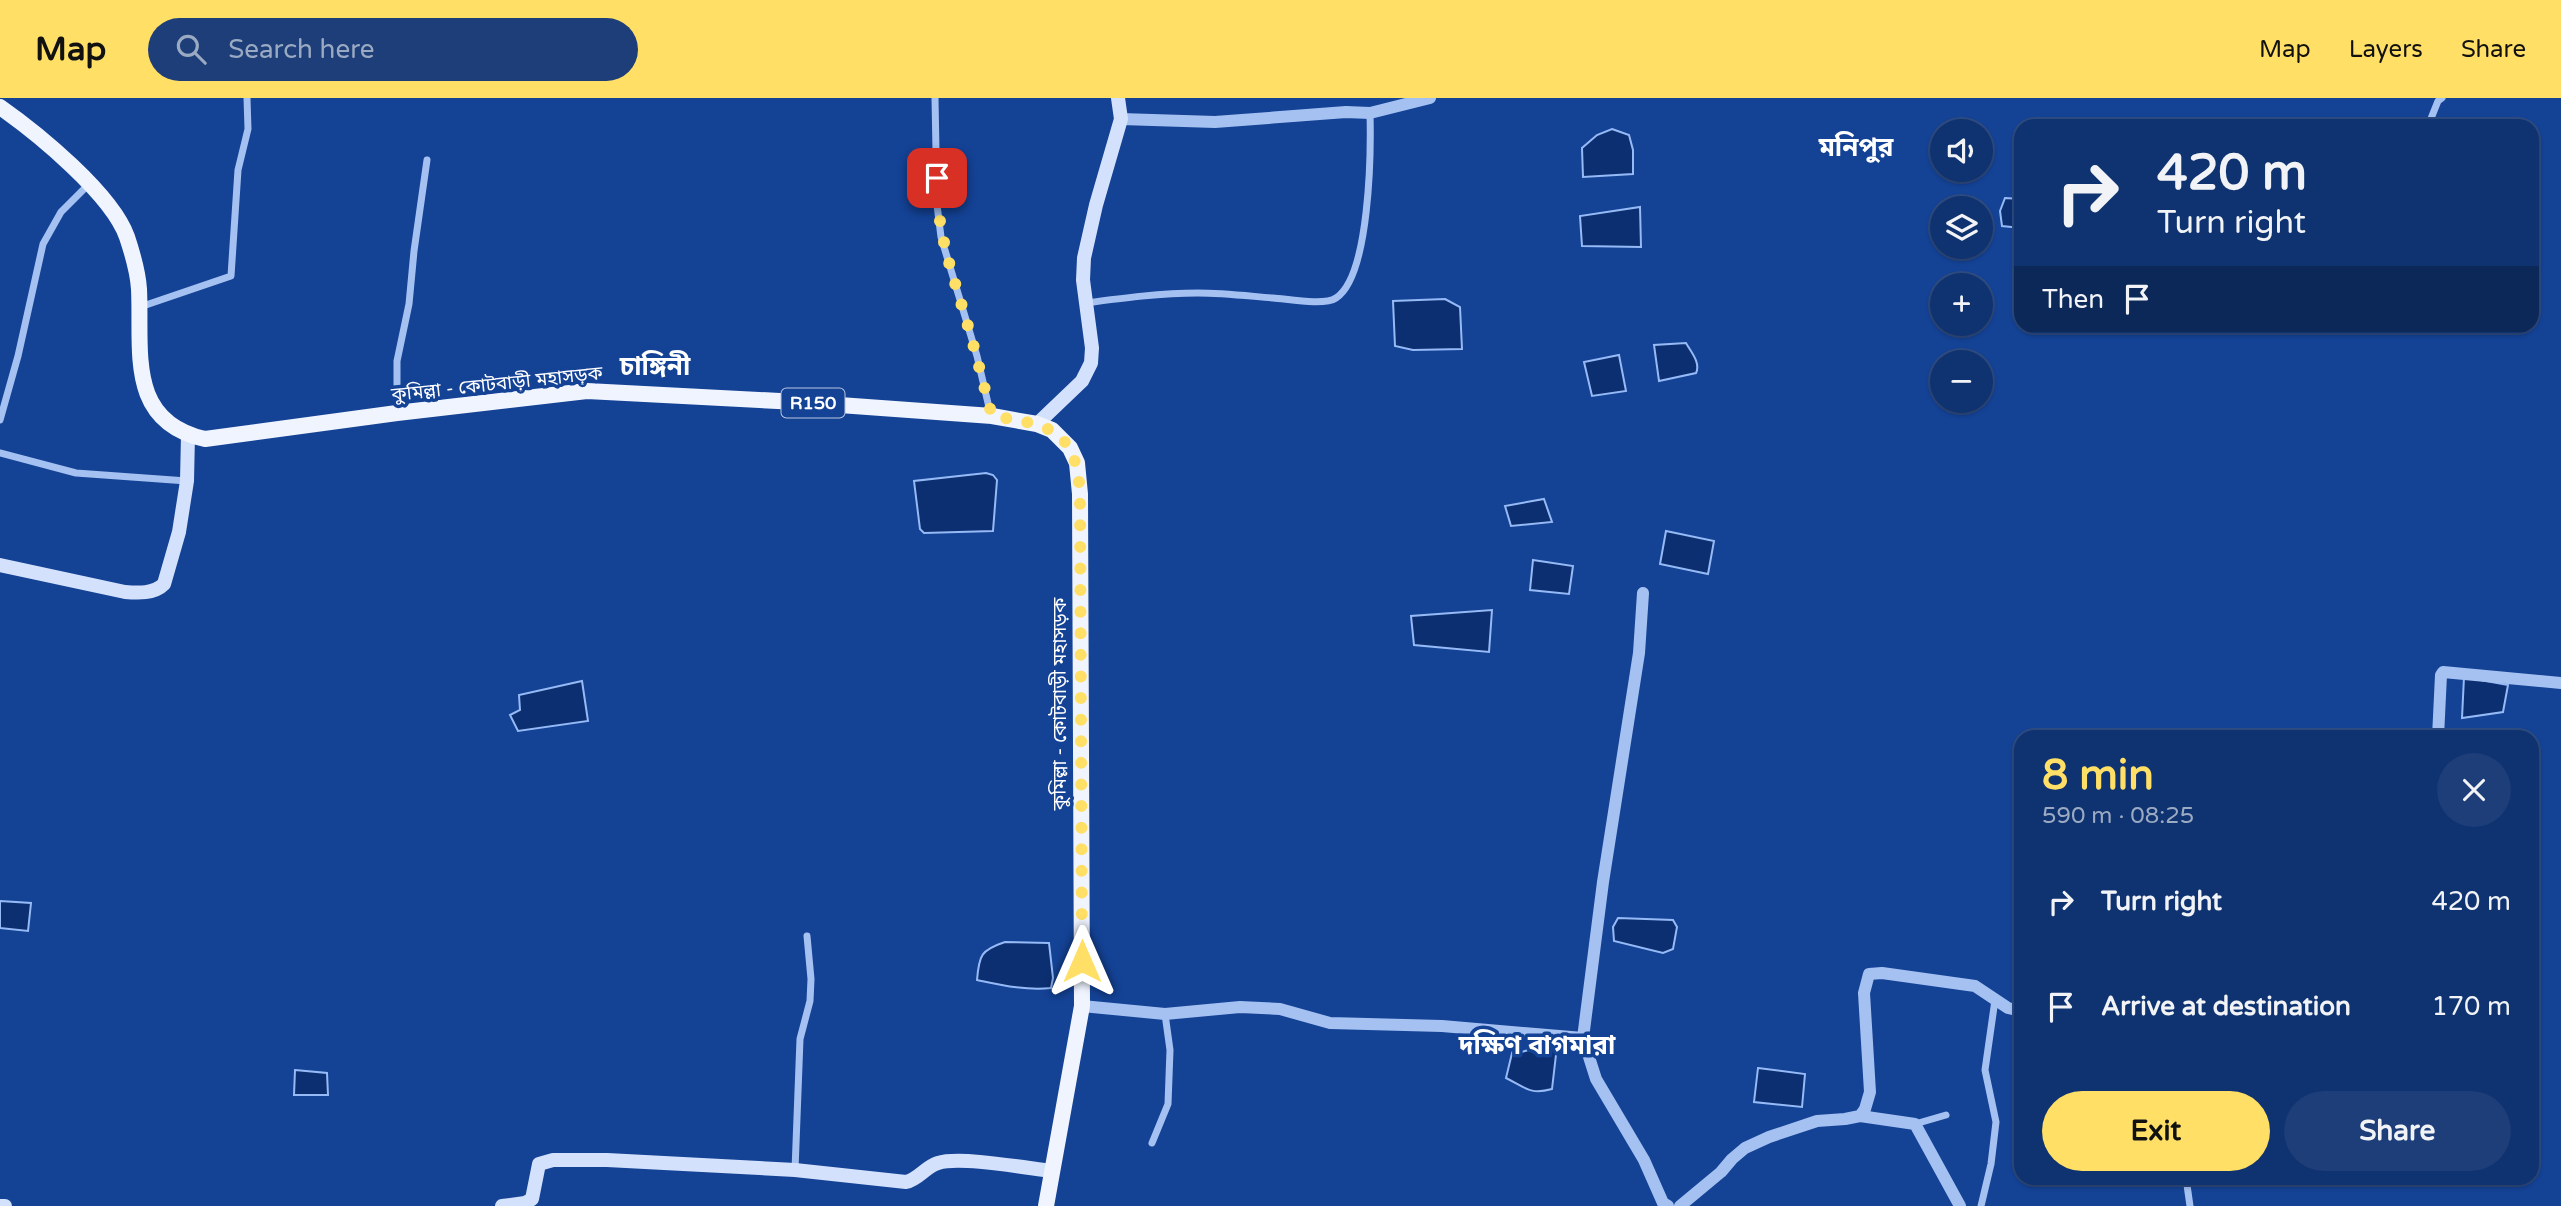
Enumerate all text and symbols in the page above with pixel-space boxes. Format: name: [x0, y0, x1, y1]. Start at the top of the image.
search box: [148, 18, 638, 81]
text: Map: [35, 30, 106, 69]
icon: search: [172, 30, 210, 68]
text: Search here: [228, 34, 374, 65]
text: Map: [2259, 35, 2311, 64]
text: Layers: [2349, 35, 2423, 64]
text: Share: [2461, 35, 2526, 64]
map controls: [1930, 119, 1993, 413]
button: sound: [1930, 119, 1993, 182]
district label: মনিপুর: [1818, 131, 1894, 164]
text: 420 m: [2157, 144, 2307, 203]
icon: right: [2042, 147, 2133, 238]
pin: [907, 148, 967, 208]
icon: arrive: [918, 159, 956, 197]
button: layers: [1930, 196, 1993, 259]
text: Turn right: [2157, 204, 2306, 242]
button: +: [1930, 273, 1993, 336]
icon: arrive: [2118, 280, 2156, 318]
text: Then: [2042, 284, 2104, 315]
district label: চাঙ্গিনী: [619, 350, 691, 382]
button: −: [1930, 350, 1993, 413]
street label: কুমিল্লা - কোটবাড়ী মহাসড়ক: [389, 361, 605, 406]
road number: R150: [782, 388, 844, 418]
street label: কুমিল্লা - কোটবাড়ী মহাসড়ক: [1048, 597, 1071, 811]
text: 8 min: [2042, 750, 2154, 801]
button: close: [2437, 753, 2511, 827]
text: 590 m · 08:25: [2042, 802, 2194, 830]
icon: right: [2042, 883, 2080, 921]
text: Turn right: [2101, 886, 2222, 917]
text: 420 m: [2431, 886, 2511, 917]
position arrow: [1045, 924, 1119, 998]
icon: arrive: [2042, 988, 2080, 1026]
text: Arrive at destination: [2101, 991, 2351, 1022]
text: 170 m: [2431, 991, 2511, 1022]
district label: দক্ষিণ বাগমারা: [1458, 1029, 1616, 1061]
button: Exit: [2042, 1091, 2270, 1171]
button: Share: [2284, 1091, 2511, 1171]

